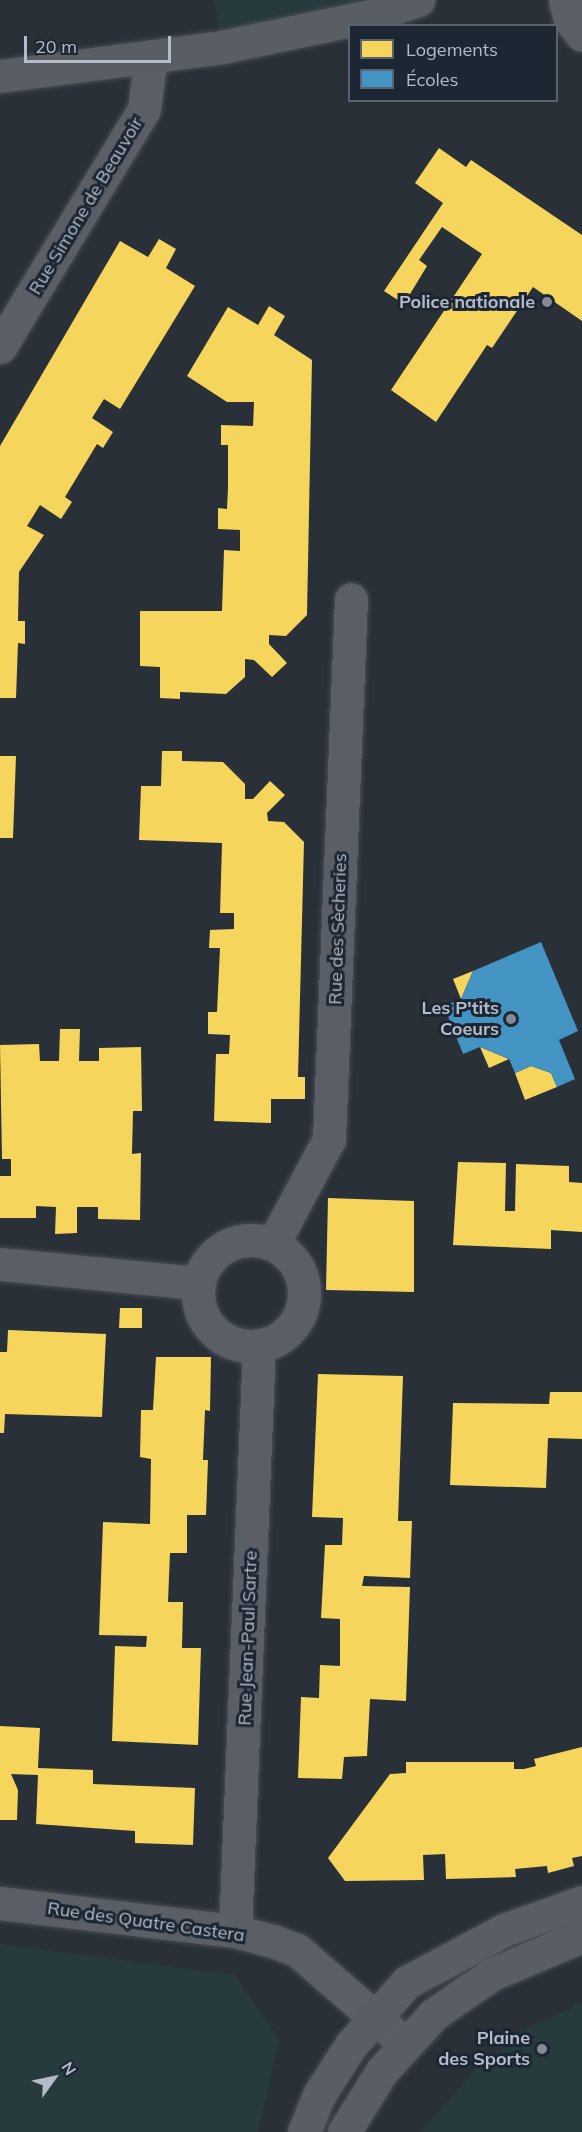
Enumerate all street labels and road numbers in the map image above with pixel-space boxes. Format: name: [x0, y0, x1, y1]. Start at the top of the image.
street label: Rue Simone de Beauvoir: [24, 113, 148, 299]
street label: Rue des Sècheries: [325, 853, 351, 1005]
street label: Rue Jean-Paul Sartre: [234, 1550, 262, 1726]
street label: Rue des Quatre Castera: [46, 1897, 246, 1947]

